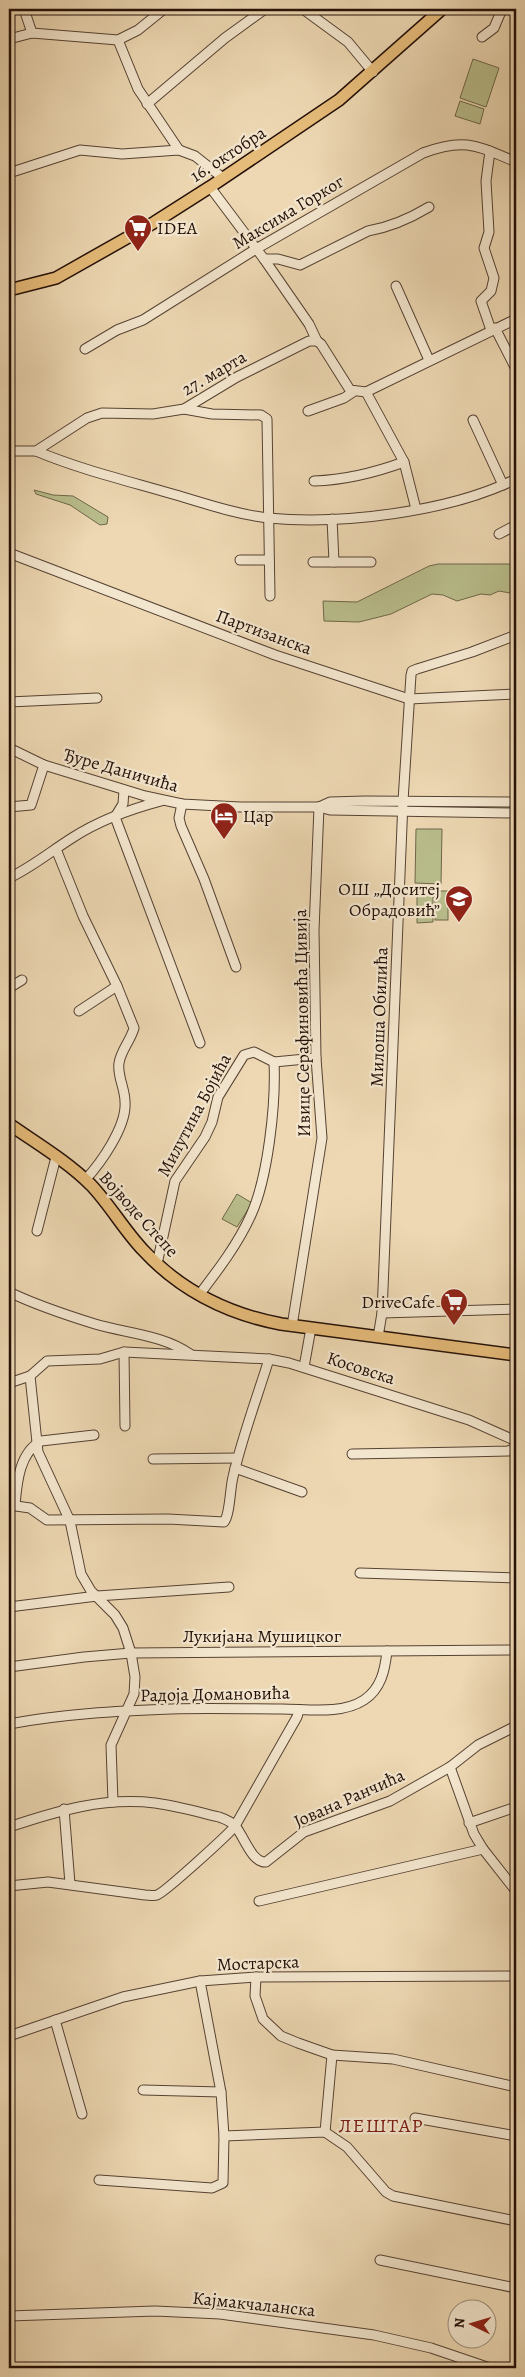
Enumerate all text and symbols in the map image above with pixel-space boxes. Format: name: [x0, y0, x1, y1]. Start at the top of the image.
street label: 16. октобра: [185, 120, 271, 187]
street label: Максима Горког: [228, 169, 349, 255]
supermarket icon: IDEA: [123, 213, 153, 252]
place label: IDEA: [157, 216, 198, 240]
street label: 27. марта: [177, 345, 251, 401]
street label: Партизанска: [213, 604, 316, 661]
street label: Ђуре Даничића: [61, 742, 182, 798]
hotel icon: Цар: [209, 801, 239, 840]
place label: Цар: [243, 804, 274, 828]
place label: ОШ „Доситеј Обрадовић”: [338, 877, 440, 922]
school or university icon: ОШ „Доситеј Обрадовић”: [444, 884, 474, 923]
street label: Ивице Серафиновића Цивија: [288, 908, 316, 1137]
street label: Милоша Обилића: [365, 946, 393, 1087]
street label: Милутина Бојића: [151, 1049, 237, 1181]
street label: Војводе Степе: [94, 1166, 184, 1262]
supermarket icon: DriveCafe: [439, 1287, 469, 1326]
place label: DriveCafe: [361, 1290, 435, 1314]
street label: Косовска: [324, 1346, 399, 1390]
street label: Лукијана Мушицког: [183, 1624, 342, 1648]
street label: Радоја Домановића: [140, 1681, 291, 1707]
street label: Јована Ранчића: [290, 1763, 409, 1833]
street label: Мостарска: [216, 1950, 300, 1976]
district label: ЛЕШТАР: [339, 2112, 423, 2139]
street label: Кајмакчаланска: [191, 2286, 317, 2322]
north arrow: [448, 2300, 498, 2350]
text: N: [450, 2317, 469, 2329]

